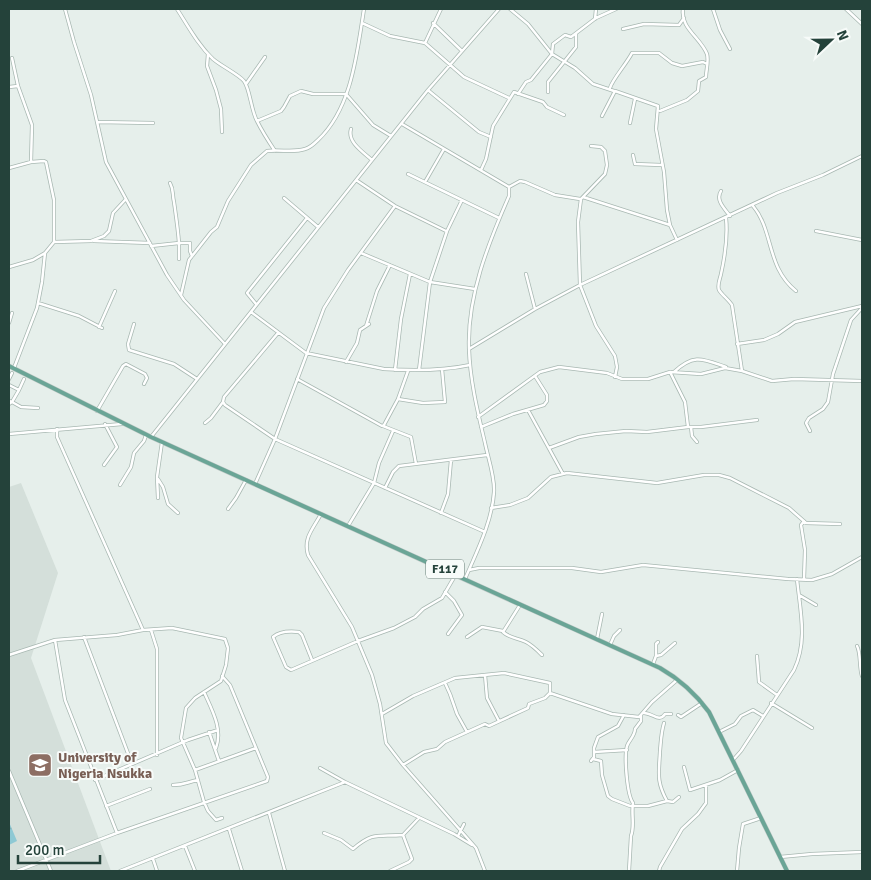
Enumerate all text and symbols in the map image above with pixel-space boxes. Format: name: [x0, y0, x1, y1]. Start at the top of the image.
north arrow: [806, 15, 856, 65]
text: N: [833, 28, 852, 43]
road number: F117: [426, 560, 464, 578]
place label: University of Nigeria Nsukka: [58, 749, 152, 782]
school or university icon: University of Nigeria Nsukka: [27, 752, 53, 778]
scale bar: [18, 832, 100, 864]
text: 200 m: [25, 841, 65, 859]

